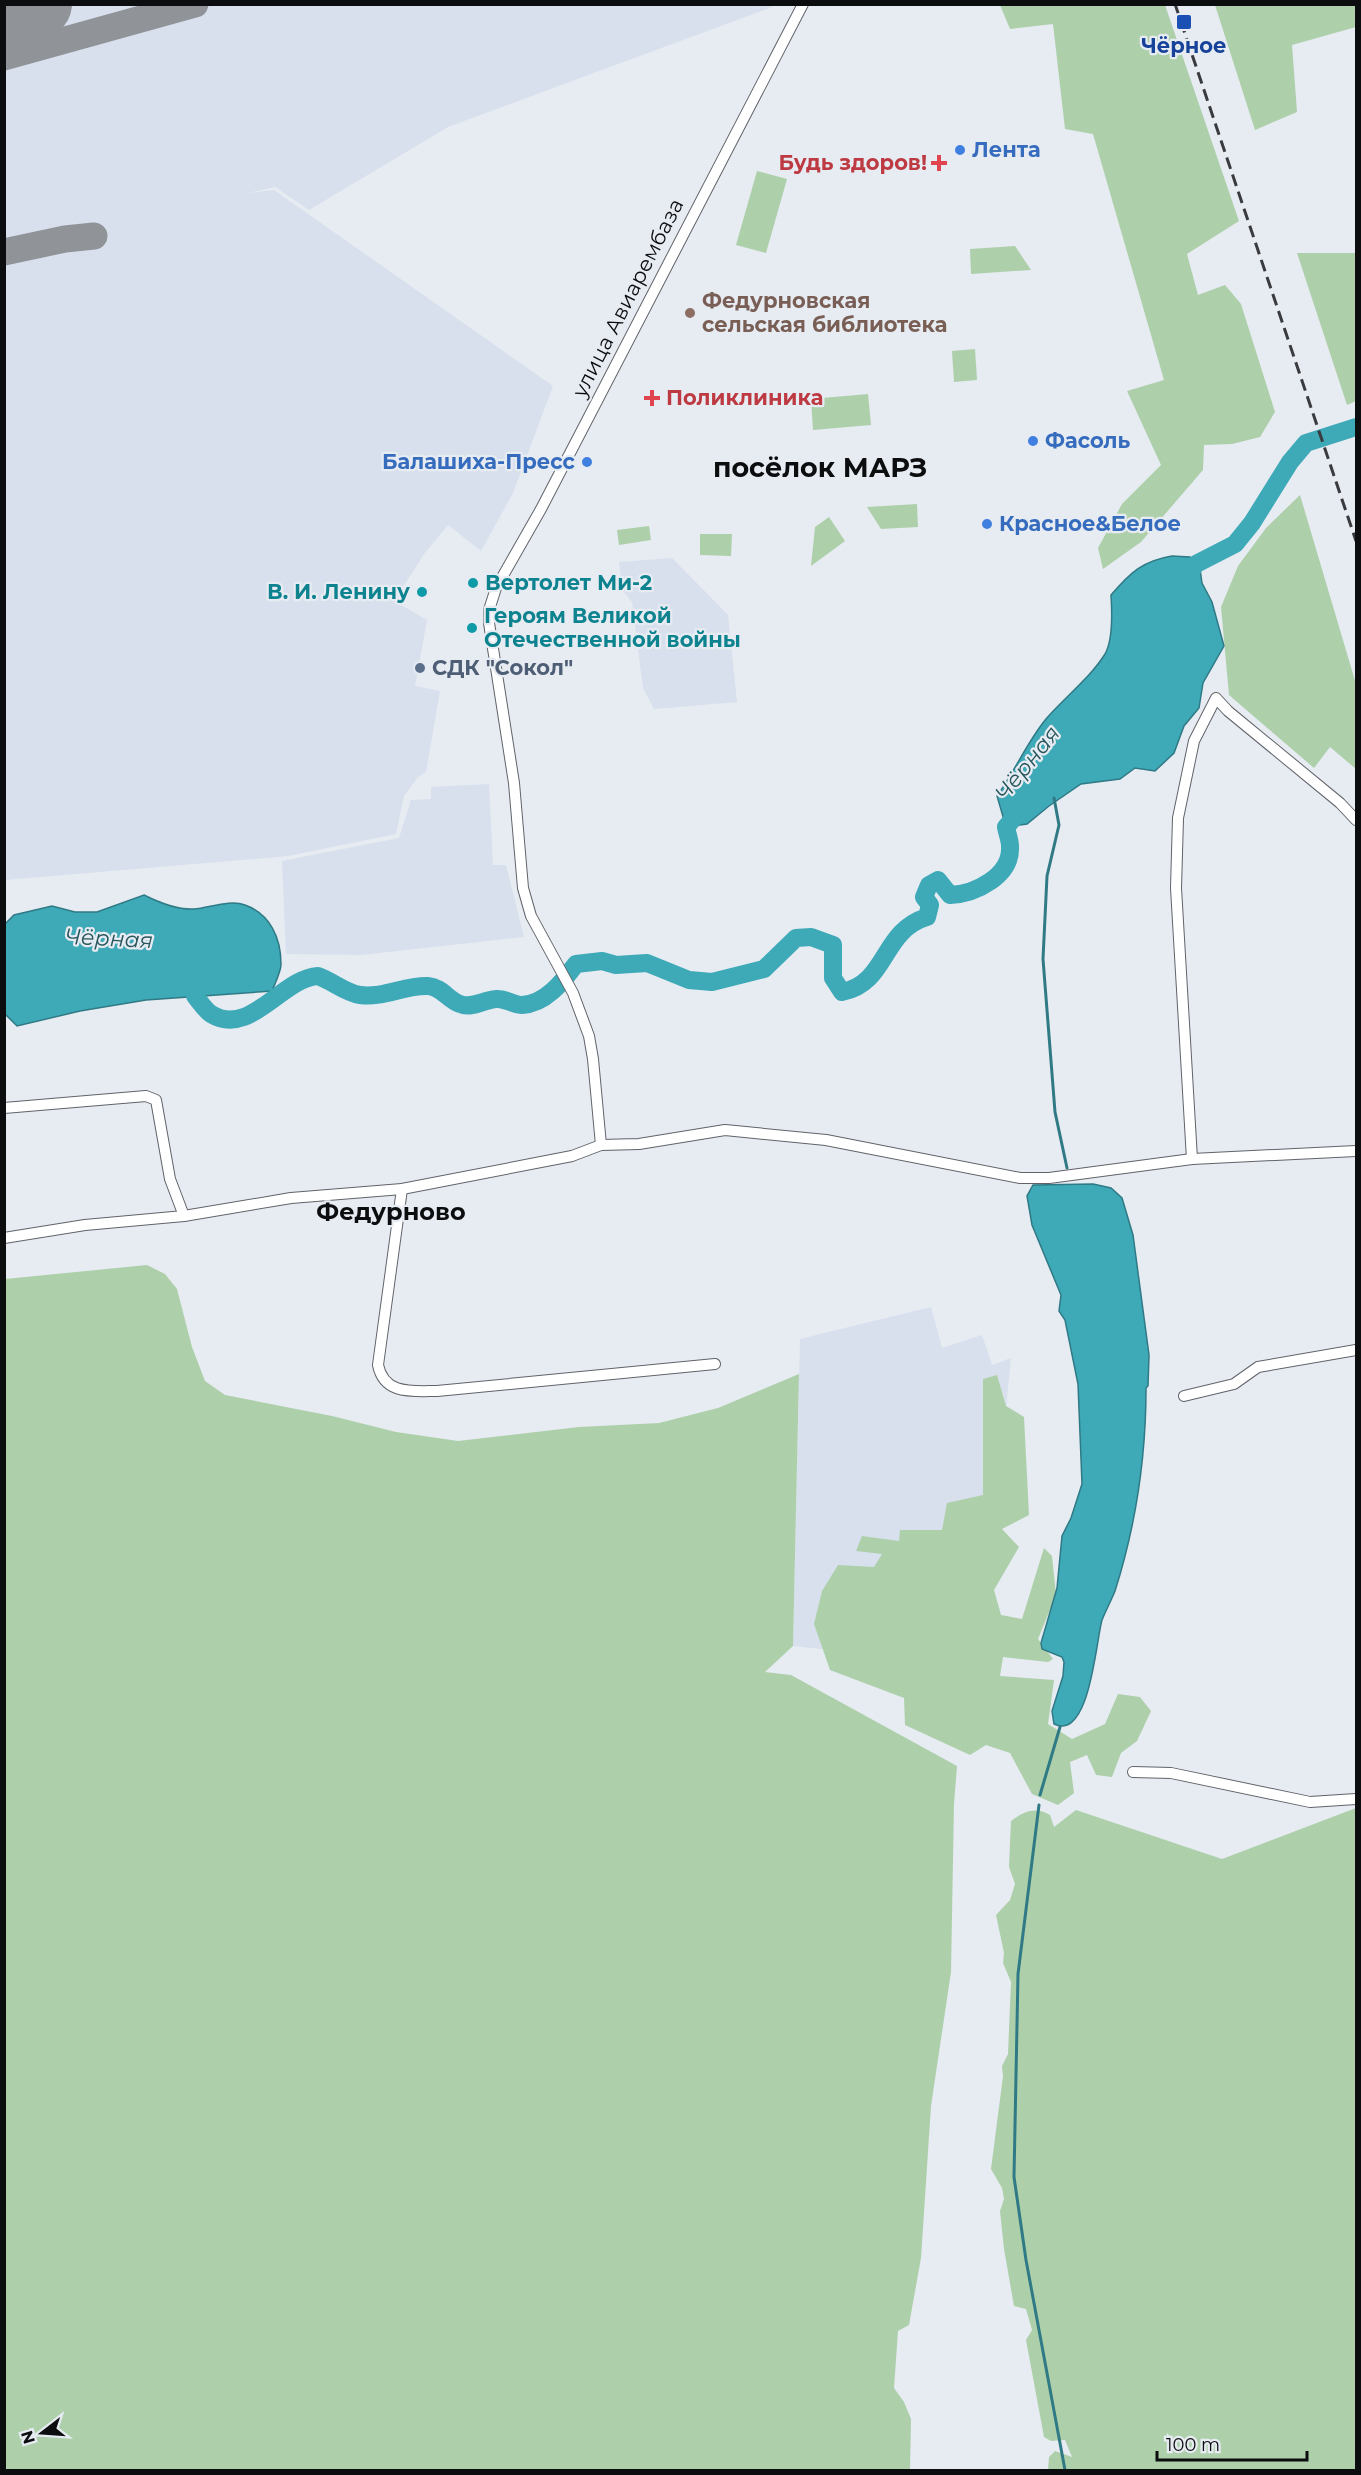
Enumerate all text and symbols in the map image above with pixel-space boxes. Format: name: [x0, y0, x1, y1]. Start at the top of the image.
marker: Чёрное: [1175, 13, 1193, 31]
place label: Чёрное: [1141, 33, 1227, 58]
place label: Лента: [972, 137, 1041, 162]
marker: Лента: [953, 143, 967, 157]
place label: Будь здоров!: [779, 150, 927, 175]
marker: Будь здоров!: [932, 156, 946, 170]
street label: улица Авиарембаза: [566, 194, 689, 402]
place label: Федурновская сельская библиотека: [702, 288, 947, 337]
marker: Федурновская сельская библиотека: [683, 306, 697, 320]
place label: Поликлиника: [666, 385, 823, 410]
marker: Поликлиника: [643, 389, 661, 407]
place label: Фасоль: [1045, 428, 1130, 453]
marker: Фасоль: [1026, 434, 1040, 448]
place label: Балашиха-Пресс: [382, 449, 576, 474]
district label: посёлок МАРЗ: [713, 451, 927, 484]
marker: Балашиха-Пресс: [580, 455, 594, 469]
place label: Красное&Белое: [999, 511, 1181, 536]
marker: Красное&Белое: [980, 517, 994, 531]
place label: Вертолет Ми-2: [485, 570, 652, 595]
marker: Вертолет Ми-2: [466, 576, 480, 590]
place label: В. И. Ленину: [267, 579, 410, 604]
marker: В. И. Ленину: [415, 585, 429, 599]
place label: Героям Великой Отечественной войны: [484, 603, 741, 652]
marker: Героям Великой Отечественной войны: [465, 621, 479, 635]
place label: СДК "Сокол": [432, 655, 573, 680]
marker: СДК "Сокол": [413, 661, 427, 675]
water label: Чёрная: [989, 721, 1066, 806]
water label: Чёрная: [64, 923, 154, 954]
district label: Федурново: [316, 1197, 466, 1226]
north arrow: [12, 2403, 72, 2463]
scale bar: [1157, 2424, 1307, 2462]
text: N: [17, 2428, 39, 2446]
text: 100 m: [1166, 2434, 1220, 2456]

